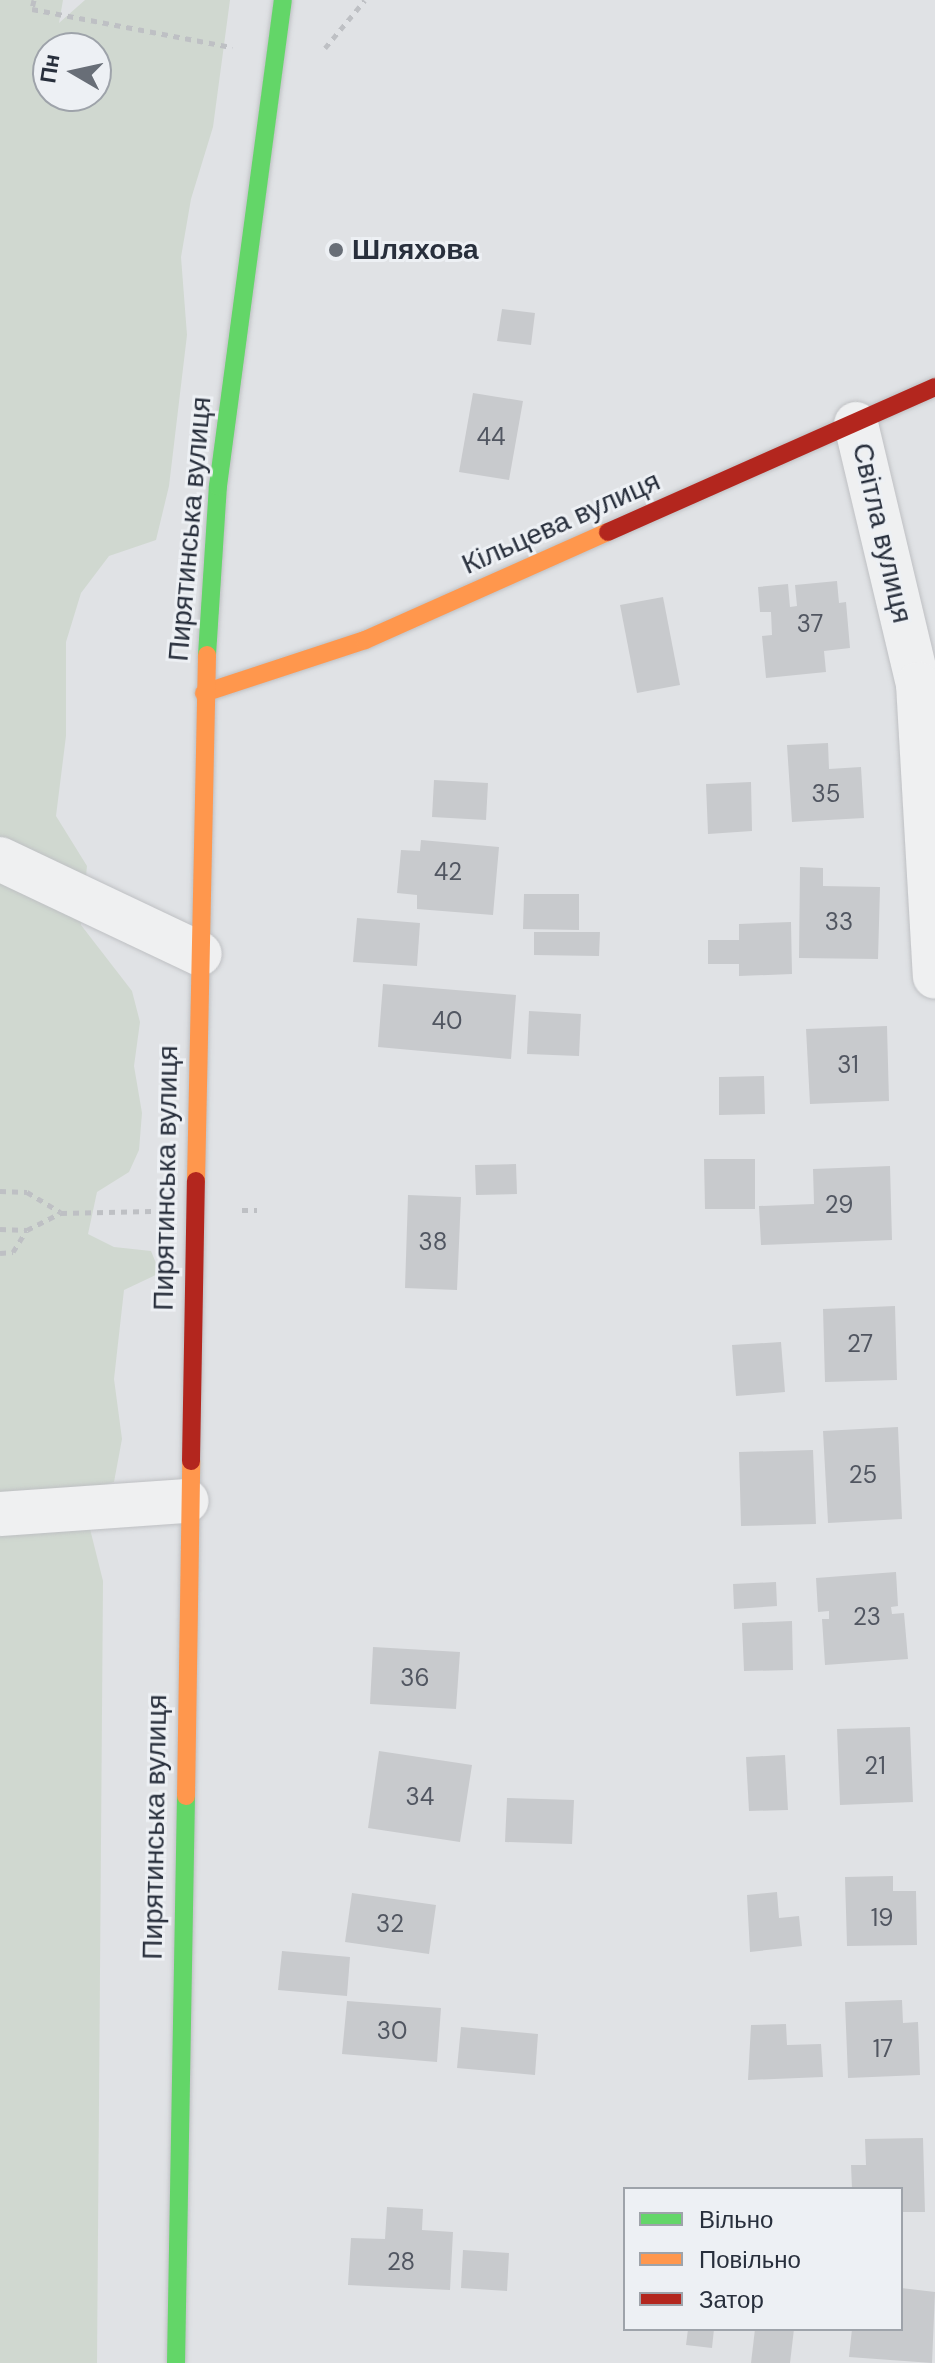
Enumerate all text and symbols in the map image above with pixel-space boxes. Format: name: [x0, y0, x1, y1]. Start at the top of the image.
north arrow: [32, 32, 112, 112]
text: Пн: [33, 52, 66, 85]
place label: Шляхова: [352, 233, 479, 267]
marker: Шляхова: [327, 241, 345, 259]
street label: Пирятинська вулиця: [162, 395, 218, 663]
house number: 44: [476, 423, 506, 451]
street label: Світла вулиця: [845, 440, 919, 626]
street label: Кільцева вулиця: [457, 464, 665, 582]
house number: 37: [797, 610, 823, 638]
house number: 35: [812, 780, 840, 808]
house number: 42: [434, 858, 462, 886]
house number: 33: [825, 908, 853, 936]
house number: 40: [432, 1007, 462, 1035]
street label: Пирятинська вулиця: [147, 1045, 185, 1311]
house number: 31: [837, 1051, 859, 1079]
house number: 29: [825, 1191, 853, 1219]
house number: 38: [419, 1228, 447, 1256]
house number: 27: [847, 1330, 873, 1358]
house number: 25: [849, 1461, 877, 1489]
house number: 23: [853, 1603, 881, 1631]
house number: 36: [400, 1664, 430, 1692]
street label: Пирятинська вулиця: [136, 1694, 174, 1960]
house number: 21: [864, 1752, 886, 1780]
house number: 34: [406, 1783, 434, 1811]
house number: 19: [871, 1904, 893, 1932]
house number: 32: [376, 1910, 404, 1938]
house number: 30: [377, 2017, 407, 2045]
house number: 17: [873, 2035, 893, 2063]
legend: [623, 2187, 903, 2331]
text: Вільно: [699, 2204, 773, 2235]
text: Повільно: [699, 2244, 801, 2275]
house number: 28: [387, 2248, 415, 2276]
text: Затор: [699, 2284, 764, 2315]

